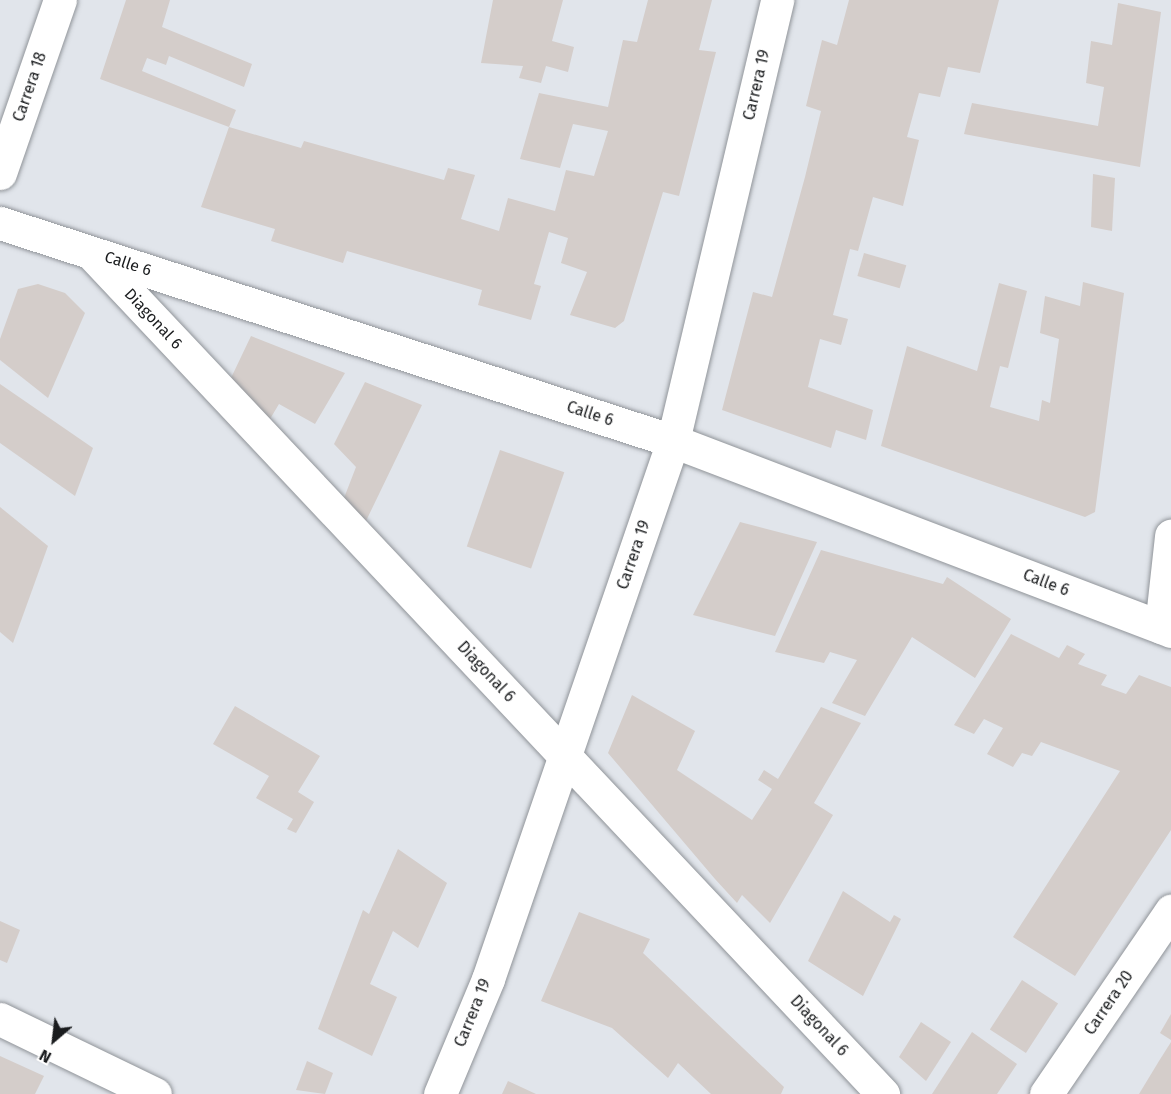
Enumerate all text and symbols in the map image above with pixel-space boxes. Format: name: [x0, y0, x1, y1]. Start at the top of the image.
street label: Carrera 19: [740, 48, 774, 122]
street label: Carrera 18: [9, 50, 51, 124]
street label: Calle 6: [102, 247, 154, 281]
street label: Diagonal 6: [120, 285, 186, 353]
street label: Calle 6: [564, 397, 616, 431]
street label: Carrera 19: [613, 518, 655, 592]
street label: Calle 6: [1020, 565, 1072, 601]
street label: Diagonal 6: [453, 638, 519, 706]
street label: Carrera 20: [1080, 967, 1138, 1039]
street label: Carrera 19: [451, 976, 495, 1050]
street label: Diagonal 6: [786, 992, 852, 1060]
north arrow: [24, 1010, 84, 1070]
text: N: [36, 1045, 54, 1067]

